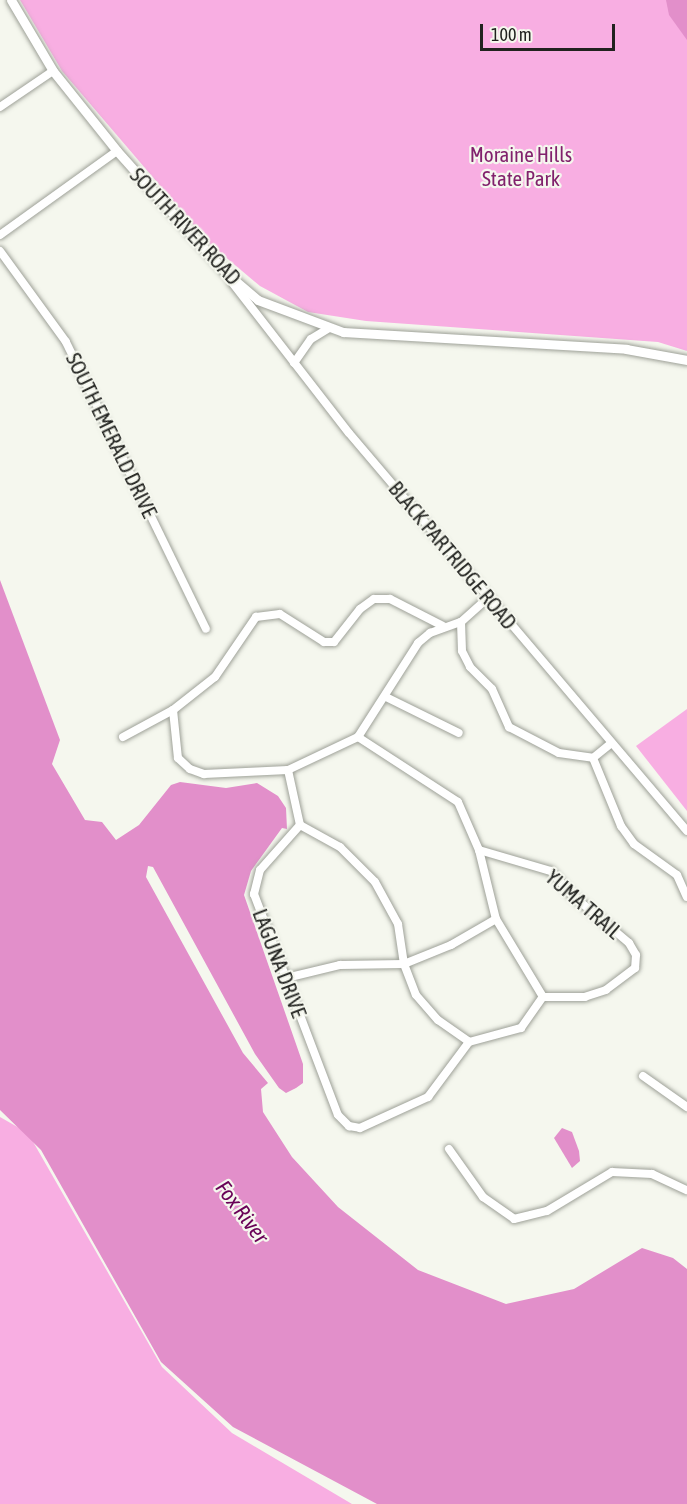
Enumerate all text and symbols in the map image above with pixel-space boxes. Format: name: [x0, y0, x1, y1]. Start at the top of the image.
scale bar: [483, 12, 618, 50]
text: 100 m: [491, 24, 532, 45]
park label: Moraine Hills State Park: [470, 141, 572, 191]
street label: SOUTH RIVER ROAD: [125, 162, 247, 290]
street label: SOUTH EMERALD DRIVE: [61, 349, 163, 521]
street label: BLACK PARTRIDGE ROAD: [384, 476, 522, 634]
street label: YUMA TRAIL: [541, 864, 627, 944]
street label: LAGUNA DRIVE: [248, 905, 312, 1021]
water label: Fox River: [210, 1175, 274, 1249]

